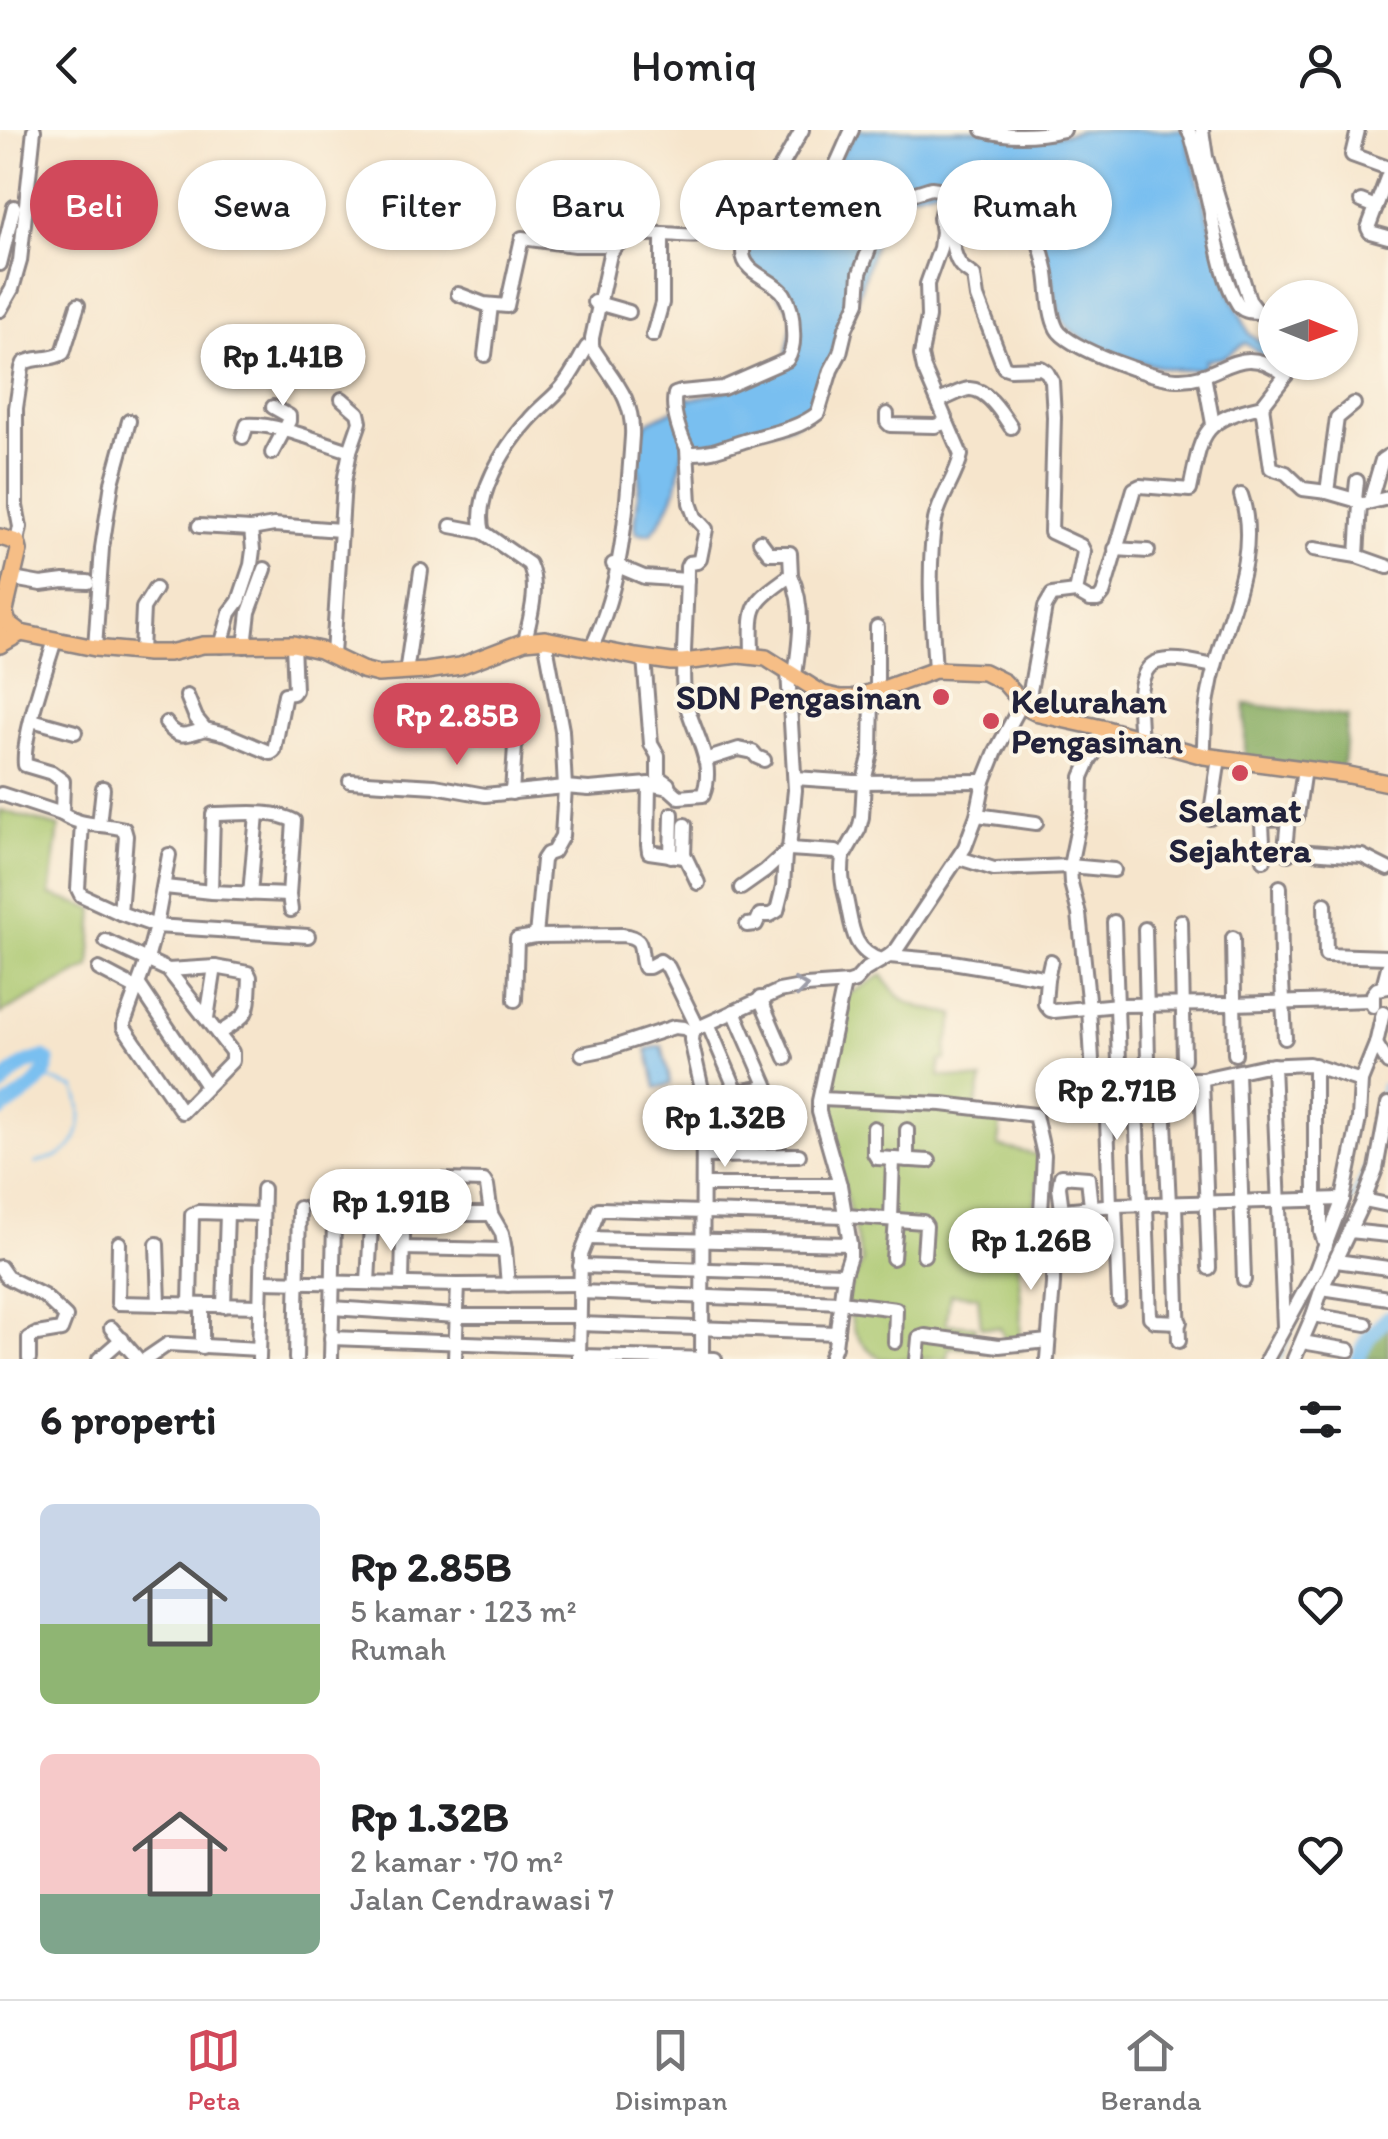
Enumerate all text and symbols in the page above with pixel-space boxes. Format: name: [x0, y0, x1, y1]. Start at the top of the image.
icon: back: [40, 38, 95, 93]
text: Homiq: [631, 38, 757, 92]
icon: person: [1293, 38, 1348, 93]
chip: Beli: [30, 160, 158, 250]
chip: Sewa: [178, 160, 326, 250]
chip: Filter: [346, 160, 496, 250]
chip: Baru: [516, 160, 660, 250]
chip: Apartemen: [680, 160, 917, 250]
chip: Rumah: [937, 160, 1112, 250]
north arrow: [1258, 280, 1358, 380]
map controls: [1258, 280, 1358, 380]
pin: Rp 1.41B: [180, 324, 386, 409]
text: Rp 1.41B: [223, 337, 343, 375]
place label: SDN Pengasinan: [676, 676, 921, 718]
place label: Kelurahan Pengasinan: [1011, 680, 1183, 762]
pin: Rp 2.85B: [354, 683, 560, 768]
marker: SDN Pengasinan: [930, 686, 952, 708]
text: Rp 2.85B: [395, 696, 519, 734]
marker: Kelurahan Pengasinan: [980, 710, 1002, 732]
marker: Selamat Sejahtera: [1229, 762, 1251, 784]
place label: Selamat Sejahtera: [1169, 789, 1312, 871]
one-way arrow: [793, 978, 809, 999]
pin: Rp 2.71B: [1014, 1058, 1220, 1143]
text: Rp 2.71B: [1057, 1071, 1177, 1109]
pin: Rp 1.32B: [622, 1085, 828, 1170]
text: Rp 1.32B: [664, 1098, 786, 1136]
pin: Rp 1.91B: [288, 1169, 494, 1254]
text: Rp 1.91B: [332, 1182, 450, 1220]
pin: Rp 1.26B: [928, 1208, 1134, 1293]
text: Rp 1.26B: [971, 1221, 1091, 1259]
icon: filters: [1293, 1392, 1348, 1447]
text: 6 properti: [40, 1394, 216, 1445]
text: Rp 2.85B: [350, 1541, 512, 1592]
icon: home: [120, 1544, 240, 1664]
icon: heart: [1293, 1577, 1348, 1632]
text: 5 kamar · 123 m²: [350, 1592, 577, 1630]
text: Rumah: [350, 1630, 446, 1668]
text: Rp 1.32B: [350, 1791, 509, 1842]
icon: home: [120, 1794, 240, 1914]
icon: heart: [1293, 1827, 1348, 1882]
text: 2 kamar · 70 m²: [350, 1842, 563, 1880]
text: Jalan Cendrawasi 7: [350, 1880, 614, 1918]
tab: Peta: [186, 2023, 241, 2117]
tab: Disimpan: [614, 2023, 728, 2117]
tab: Beranda: [1100, 2023, 1202, 2117]

